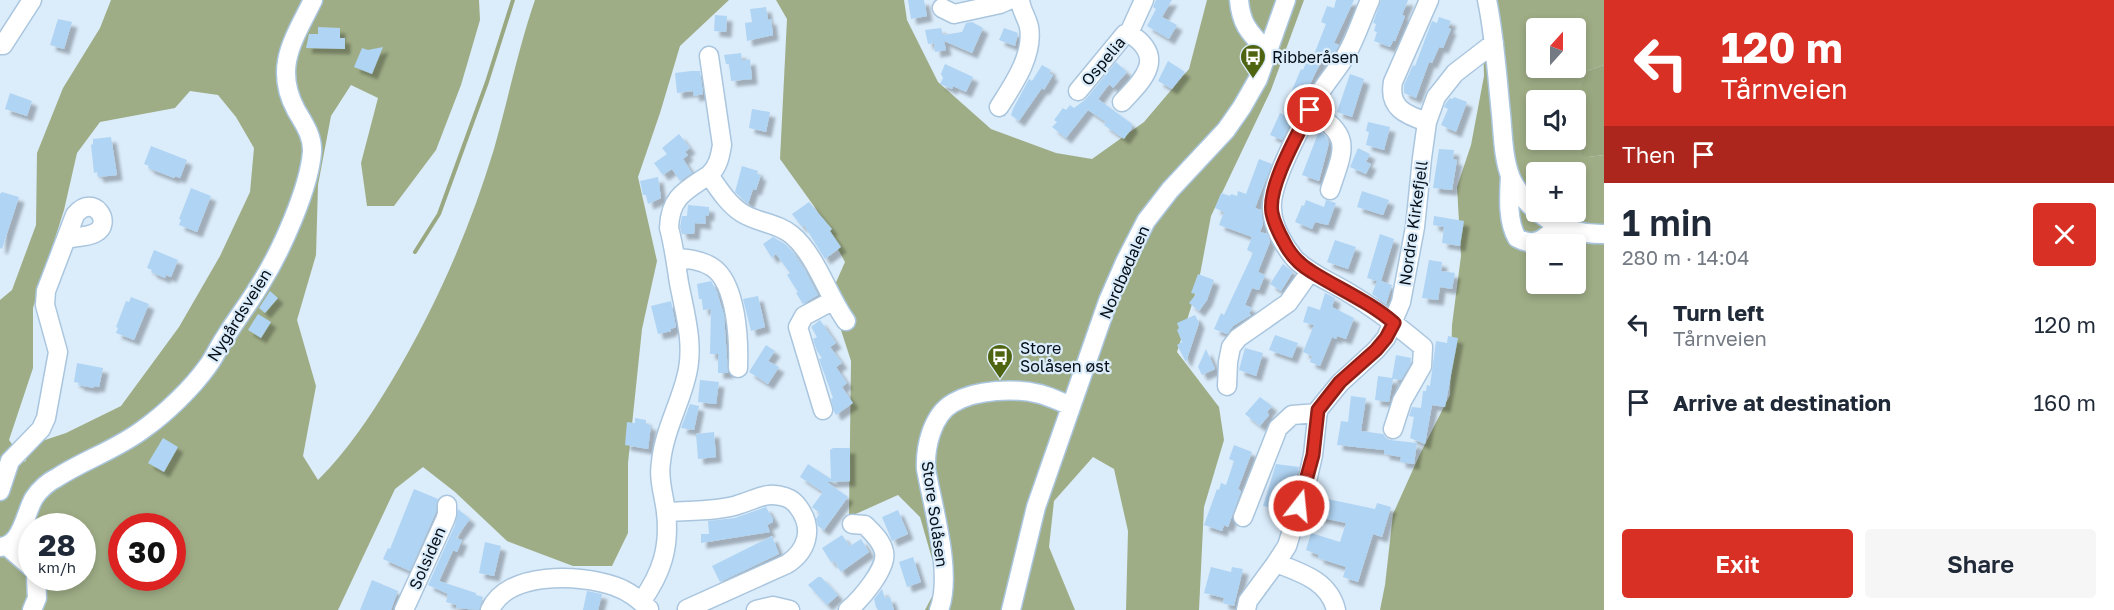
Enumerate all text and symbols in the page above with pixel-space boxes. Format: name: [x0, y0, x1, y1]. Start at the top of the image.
north arrow: [1526, 18, 1586, 78]
map controls: [1526, 18, 1586, 294]
text: 120 m: [1721, 22, 1843, 72]
icon: left: [1622, 24, 1700, 102]
street label: Ospelia: [1077, 32, 1129, 90]
bus stop icon: Ribberåsen: [1238, 42, 1268, 80]
place label: Ribberåsen: [1272, 47, 1359, 67]
text: Tårnveien: [1721, 73, 1848, 105]
pin: [1284, 84, 1335, 135]
button: sound: [1526, 90, 1586, 150]
icon: arrive: [1293, 93, 1326, 126]
icon: arrive: [1687, 138, 1720, 171]
text: Then: [1622, 141, 1675, 168]
street label: Nordre Kirkefjell: [1394, 159, 1432, 287]
button: +: [1526, 162, 1586, 222]
text: 1 min: [1622, 201, 1712, 244]
button: close: [2033, 203, 2096, 266]
street label: Nordbødalen: [1095, 222, 1153, 322]
button: −: [1526, 234, 1586, 294]
text: 280 m · 14:04: [1622, 245, 1749, 269]
street label: Nygårdsveien: [203, 265, 275, 365]
text: Turn left: [1673, 299, 1764, 326]
icon: left: [1622, 308, 1655, 341]
text: 120 m: [2034, 311, 2096, 338]
text: Tårnveien: [1673, 326, 1767, 350]
place label: Store Solåsen øst: [1020, 338, 1110, 376]
bus stop icon: Store Solåsen øst: [985, 342, 1015, 380]
icon: arrive: [1622, 386, 1655, 419]
text: Arrive at destination: [1673, 389, 1891, 416]
text: 160 m: [2033, 389, 2096, 416]
street label: Store Solåsen: [918, 460, 952, 568]
position arrow: [1267, 474, 1331, 538]
speed limit sign: 30: [108, 513, 186, 591]
street label: Solsiden: [404, 523, 450, 593]
text: 28: [38, 527, 76, 563]
button: Exit: [1622, 529, 1853, 598]
button: Share: [1865, 529, 2096, 598]
text: km/h: [38, 558, 76, 576]

